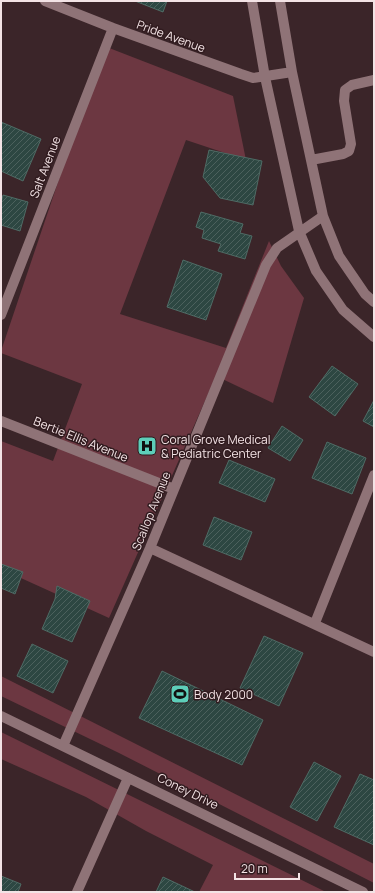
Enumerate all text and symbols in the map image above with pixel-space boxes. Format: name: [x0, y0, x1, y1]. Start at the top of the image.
street label: Pride Avenue: [134, 16, 208, 56]
street label: Salt Avenue: [25, 134, 65, 200]
street label: Bertie Ellis Avenue: [31, 412, 131, 466]
place label: Coral Grove Medical & Pediatric Center: [161, 431, 271, 462]
hospital icon: Coral Grove Medical & Pediatric Center: [136, 435, 158, 457]
street label: Scallop Avenue: [127, 469, 175, 553]
sports icon: Body 2000: [169, 683, 191, 705]
place label: Body 2000: [194, 686, 253, 703]
street label: Coney Drive: [154, 769, 222, 813]
scale bar: [235, 855, 299, 881]
text: 20 m: [241, 860, 268, 877]

